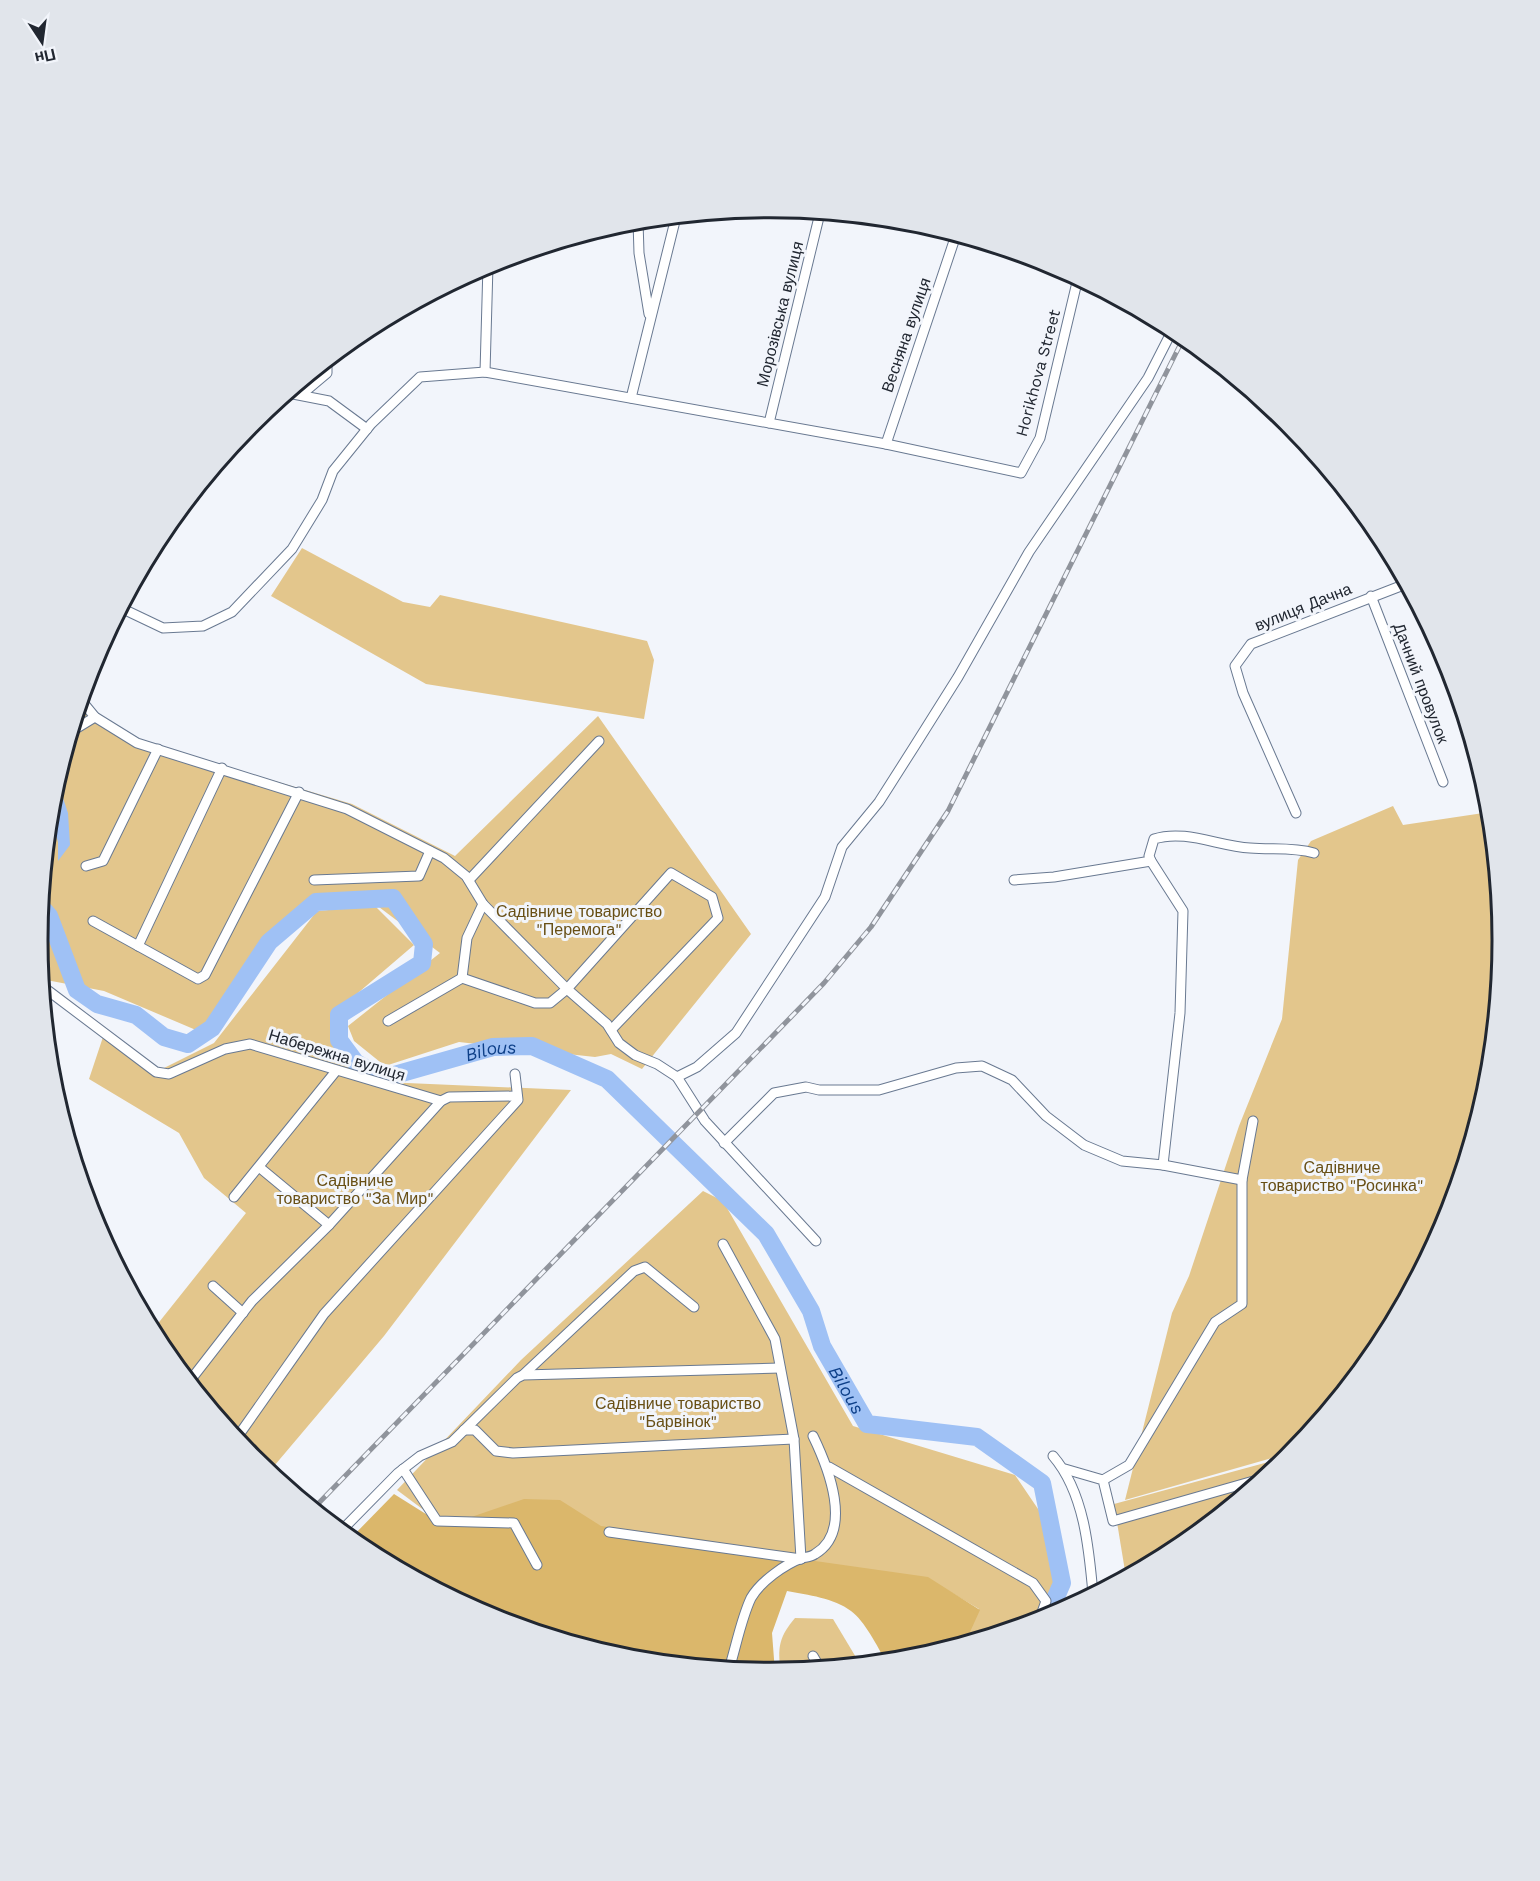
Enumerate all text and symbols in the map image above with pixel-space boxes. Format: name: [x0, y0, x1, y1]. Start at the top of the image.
north arrow: [12, 12, 72, 72]
text: Пн: [33, 44, 58, 68]
street label: Морозівська вулиця: [753, 239, 807, 389]
street label: Весняна вулиця: [877, 275, 935, 395]
street label: Horikhova Street: [1012, 307, 1064, 439]
street label: вулиця Дачна: [1252, 579, 1354, 635]
street label: Дачний провулок: [1389, 620, 1453, 747]
park label: Садівниче товариство "Перемога": [496, 902, 662, 939]
street label: Набережна вулиця: [266, 1025, 408, 1085]
water label: Bilous: [462, 1036, 517, 1065]
park label: Садівниче товариство "Росинка": [1261, 1158, 1423, 1195]
park label: Садівниче товариство "За Мир": [276, 1171, 434, 1208]
water label: Bilous: [825, 1362, 869, 1417]
park label: Садівниче товариство "Барвінок": [595, 1394, 761, 1431]

